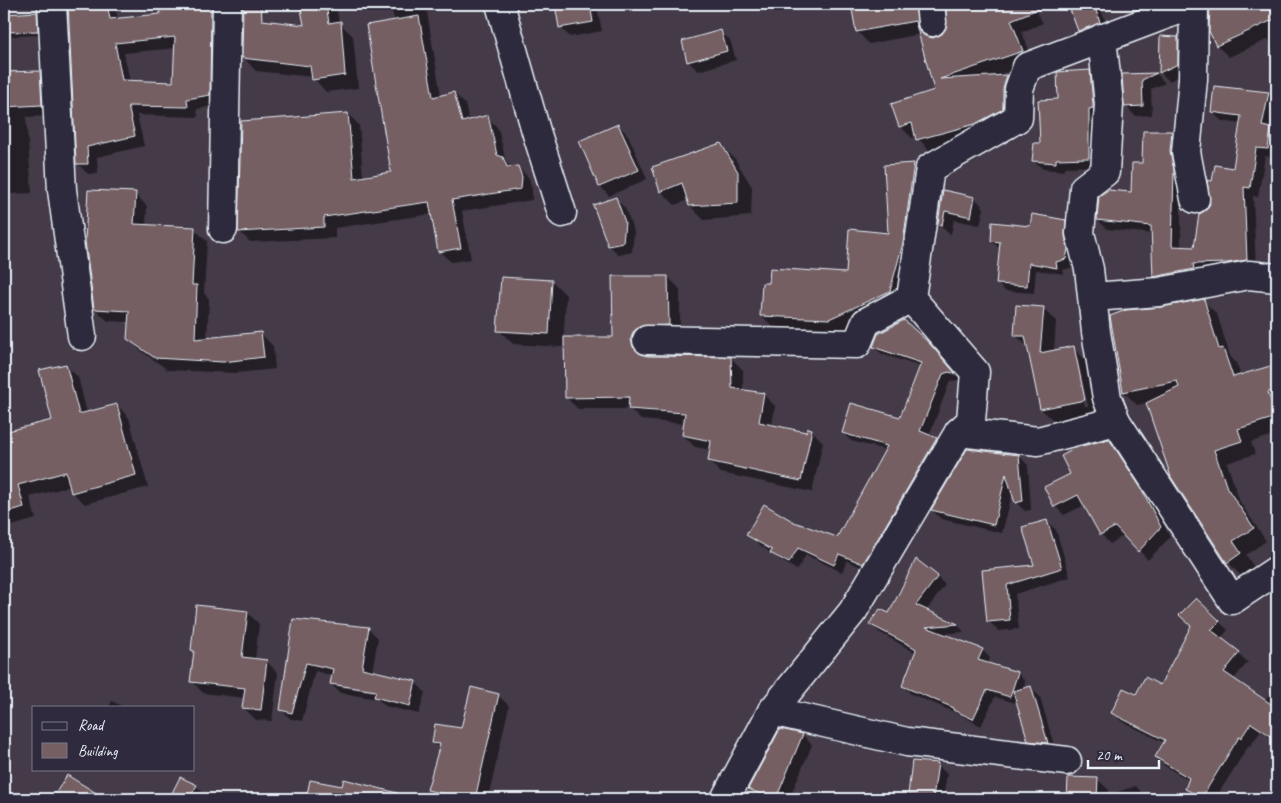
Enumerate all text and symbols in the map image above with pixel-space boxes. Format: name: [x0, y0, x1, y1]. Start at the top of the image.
legend: [32, 706, 195, 770]
text: Road: [78, 716, 105, 735]
scale bar: [1088, 738, 1160, 770]
text: Building: [78, 742, 118, 761]
text: 20 m: [1096, 746, 1123, 765]

